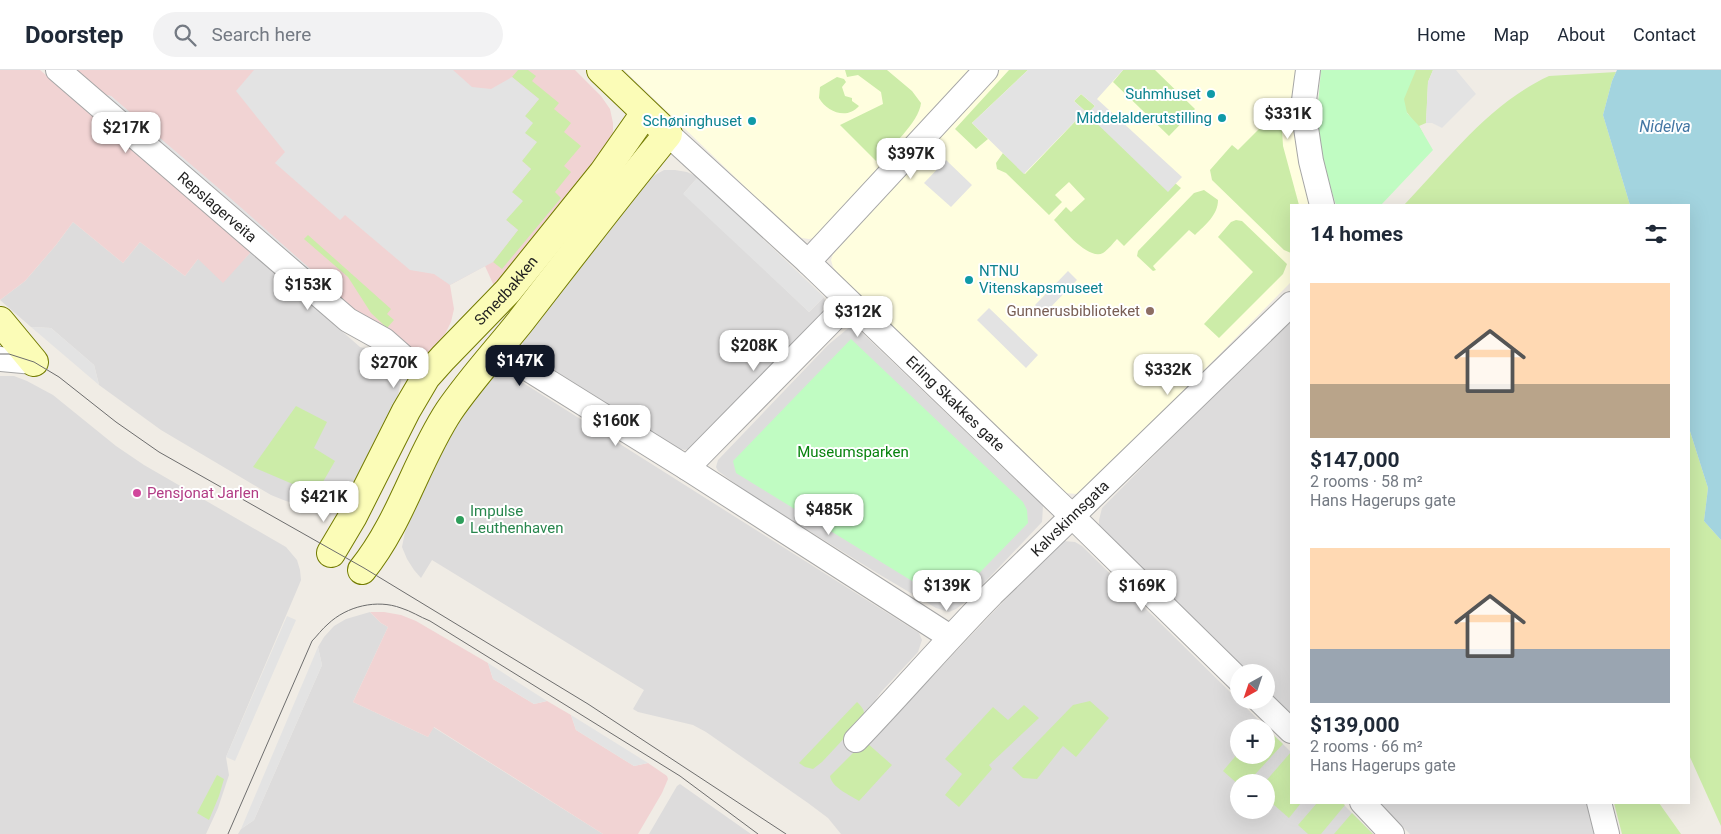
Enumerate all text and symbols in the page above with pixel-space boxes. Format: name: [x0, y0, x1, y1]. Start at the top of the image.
search box: [153, 12, 503, 57]
text: Doorstep: [25, 21, 123, 49]
icon: search: [171, 21, 199, 49]
text: Search here: [211, 23, 311, 46]
text: Home: [1417, 24, 1466, 45]
text: Map: [1494, 24, 1529, 45]
text: About: [1557, 24, 1605, 45]
text: Contact: [1633, 24, 1696, 45]
place label: Suhmhuset: [1125, 85, 1201, 103]
marker: Suhmhuset: [1205, 88, 1217, 100]
pin: $331K: [1253, 98, 1323, 140]
text: $331K: [1265, 104, 1311, 123]
place label: Middelalderutstilling: [1076, 109, 1212, 127]
pin: $217K: [91, 112, 161, 154]
place label: Schøninghuset: [643, 112, 742, 130]
marker: Middelalderutstilling: [1216, 112, 1228, 124]
marker: Schøninghuset: [746, 115, 758, 127]
water label: Nidelva: [1639, 117, 1691, 136]
text: $217K: [103, 118, 149, 137]
pin: $397K: [876, 138, 946, 180]
text: $397K: [888, 144, 934, 163]
street label: Repslagerveita: [174, 168, 260, 246]
icon: filters: [1642, 220, 1670, 248]
text: 14 homes: [1310, 222, 1403, 246]
street label: Smedbakken: [471, 252, 542, 329]
place label: NTNU Vitenskapsmuseet: [979, 262, 1103, 297]
pin: $153K: [273, 268, 343, 311]
marker: NTNU Vitenskapsmuseet: [963, 274, 975, 286]
text: $153K: [285, 275, 331, 294]
pin: $312K: [823, 296, 893, 338]
text: $312K: [835, 302, 881, 321]
place label: Gunnerusbiblioteket: [1006, 302, 1140, 320]
marker: Gunnerusbiblioteket: [1144, 305, 1156, 317]
icon: home: [1445, 316, 1535, 406]
pin: $208K: [719, 330, 789, 372]
text: $208K: [731, 336, 777, 355]
pin: $147K: [485, 344, 555, 387]
pin: $270K: [359, 346, 429, 389]
text: $147K: [497, 351, 543, 370]
street label: Erling Skakkes gate: [902, 352, 1008, 455]
text: $270K: [371, 353, 417, 372]
pin: $332K: [1133, 354, 1203, 396]
text: $332K: [1145, 360, 1191, 379]
pin: $160K: [581, 404, 651, 447]
text: $160K: [593, 411, 639, 430]
park label: Museumsparken: [797, 443, 909, 461]
text: $147,000: [1310, 448, 1400, 472]
text: 2 rooms · 58 m²: [1310, 472, 1423, 491]
street label: Kalvskinnsgata: [1027, 477, 1113, 560]
pin: $421K: [289, 480, 359, 523]
place label: Pensjonat Jarlen: [147, 484, 259, 502]
marker: Pensjonat Jarlen: [131, 487, 143, 499]
text: $421K: [301, 487, 347, 506]
text: Hans Hagerups gate: [1310, 491, 1456, 510]
pin: $485K: [794, 494, 864, 536]
text: $485K: [806, 500, 852, 519]
place label: Impulse Leuthenhaven: [470, 502, 563, 537]
marker: Impulse Leuthenhaven: [454, 514, 466, 526]
pin: $139K: [912, 570, 982, 612]
pin: $169K: [1107, 570, 1177, 612]
text: $139K: [924, 576, 970, 595]
text: $169K: [1119, 576, 1165, 595]
icon: home: [1445, 581, 1535, 671]
north arrow: [1230, 664, 1275, 709]
map controls: [1230, 664, 1275, 819]
text: $139,000: [1310, 713, 1400, 737]
button: +: [1230, 719, 1275, 764]
text: 2 rooms · 66 m²: [1310, 737, 1423, 756]
text: Hans Hagerups gate: [1310, 756, 1456, 775]
button: −: [1230, 774, 1275, 819]

